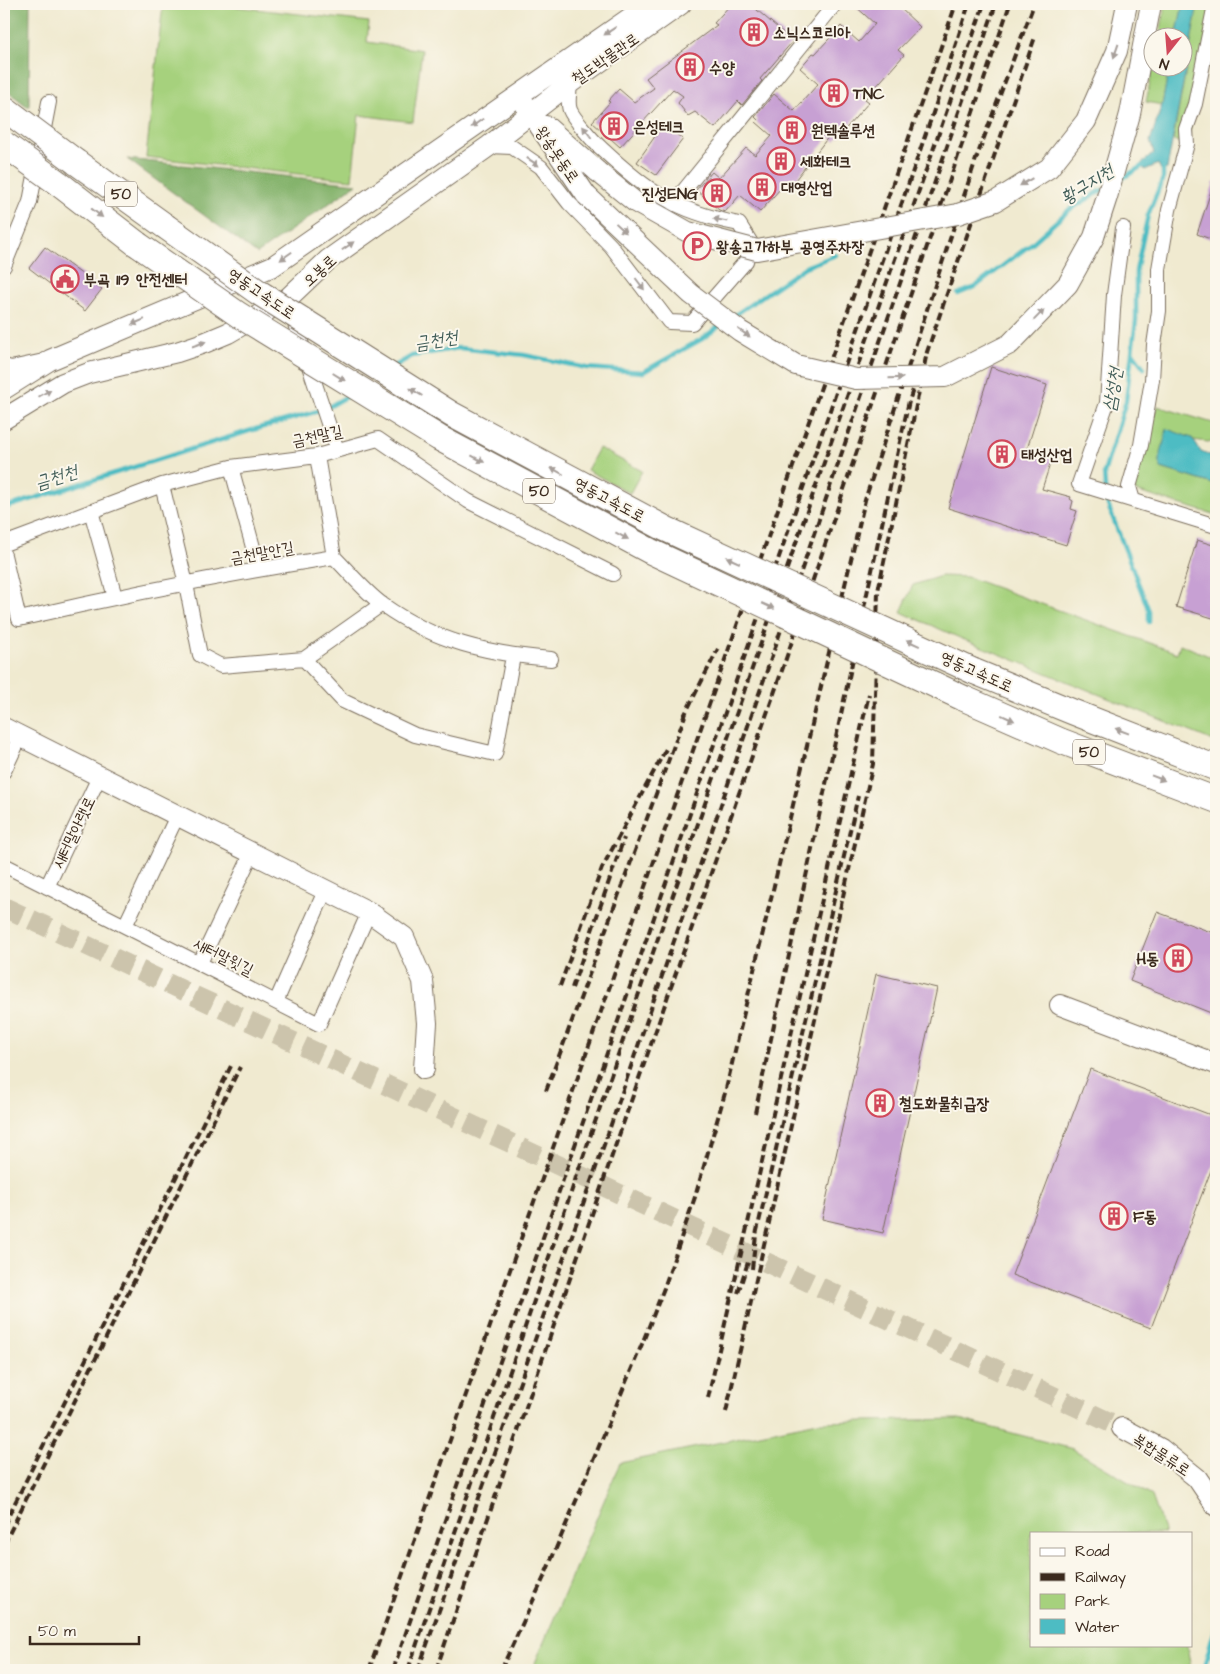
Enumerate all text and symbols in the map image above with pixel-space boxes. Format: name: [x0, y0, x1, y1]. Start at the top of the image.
building icon: 소닉스코리아: [739, 17, 769, 47]
place label: 소닉스코리아: [773, 22, 850, 44]
one-way arrow: [603, 26, 617, 36]
street label: 철도박물관로: [568, 28, 644, 90]
north arrow: [1142, 28, 1192, 78]
one-way arrow: [1112, 44, 1120, 59]
building icon: 수양: [675, 52, 705, 82]
text: N: [1157, 53, 1172, 74]
place label: 수양: [709, 57, 735, 79]
building icon: TNC: [819, 78, 849, 108]
place label: TNC: [852, 83, 885, 105]
building icon: 은성테크: [599, 111, 629, 141]
building icon: 원텍솔루션: [777, 115, 807, 145]
place label: 은성테크: [633, 116, 685, 138]
one-way arrow: [470, 118, 484, 128]
place label: 원텍솔루션: [811, 120, 875, 142]
street label: 왕송못동로: [530, 122, 584, 187]
one-way arrow: [581, 126, 592, 139]
building icon: 세화테크: [766, 146, 796, 176]
place label: 세화테크: [800, 151, 852, 173]
one-way arrow: [526, 157, 540, 167]
water label: 황구지천: [1056, 158, 1120, 210]
building icon: 대영산업: [747, 172, 777, 202]
place label: 대영산업: [781, 177, 833, 199]
one-way arrow: [1020, 177, 1033, 186]
building icon: 진성ENG: [702, 178, 732, 208]
road number: 50: [105, 182, 137, 206]
place label: 진성ENG: [642, 183, 699, 205]
one-way arrow: [90, 208, 104, 218]
one-way arrow: [712, 216, 727, 224]
one-way arrow: [615, 222, 627, 234]
parking icon: 왕송고가하부 공영주차장: [682, 231, 712, 261]
place label: 왕송고가하부 공영주차장: [716, 236, 864, 258]
one-way arrow: [341, 241, 355, 251]
street label: 오봉로: [298, 250, 341, 292]
one-way arrow: [280, 251, 293, 261]
street label: 영동고속도로: [223, 263, 300, 325]
public building icon: 부곡 119 안전센터: [50, 264, 80, 294]
place label: 부곡 119 안전센터: [84, 269, 187, 291]
one-way arrow: [635, 277, 645, 291]
one-way arrow: [1033, 309, 1045, 321]
one-way arrow: [130, 318, 145, 326]
water label: 금천천: [413, 325, 461, 356]
one-way arrow: [738, 329, 751, 338]
one-way arrow: [192, 340, 207, 348]
water label: 삼성천: [1096, 364, 1129, 413]
one-way arrow: [332, 372, 345, 381]
one-way arrow: [888, 374, 904, 382]
one-way arrow: [409, 387, 422, 396]
one-way arrow: [38, 389, 52, 398]
street label: 금천말길: [290, 420, 345, 452]
building icon: 태성산업: [987, 439, 1017, 469]
place label: 태성산업: [1021, 444, 1073, 466]
one-way arrow: [471, 455, 486, 463]
water label: 금천천: [32, 459, 82, 496]
one-way arrow: [550, 467, 565, 475]
street label: 영동고속도로: [570, 472, 649, 528]
road number: 50: [523, 478, 555, 504]
one-way arrow: [614, 532, 629, 540]
street label: 금천말안길: [229, 537, 296, 569]
one-way arrow: [726, 556, 740, 564]
one-way arrow: [761, 603, 775, 611]
one-way arrow: [906, 639, 920, 647]
street label: 영동고속도로: [937, 646, 1016, 698]
one-way arrow: [1001, 714, 1015, 722]
one-way arrow: [1114, 727, 1129, 735]
road number: 50: [1073, 740, 1105, 764]
one-way arrow: [1151, 775, 1166, 783]
street label: 새터말아랫로: [47, 793, 101, 872]
street label: 새터말윗길: [190, 932, 257, 981]
building icon: H동: [1163, 943, 1193, 973]
place label: H동: [1136, 948, 1159, 970]
building icon: 철도화물취급장: [865, 1088, 895, 1118]
place label: 철도화물취급장: [899, 1093, 989, 1115]
building icon: F동: [1099, 1201, 1129, 1231]
place label: F동: [1133, 1206, 1157, 1228]
street label: 복합물류로: [1128, 1428, 1194, 1482]
legend: [1030, 1532, 1192, 1646]
text: Road: [1075, 1541, 1110, 1562]
text: Railway: [1075, 1567, 1126, 1589]
text: Park: [1075, 1591, 1110, 1612]
scale bar: [30, 1614, 139, 1646]
text: Water: [1075, 1617, 1119, 1638]
text: 50 m: [38, 1621, 76, 1642]

